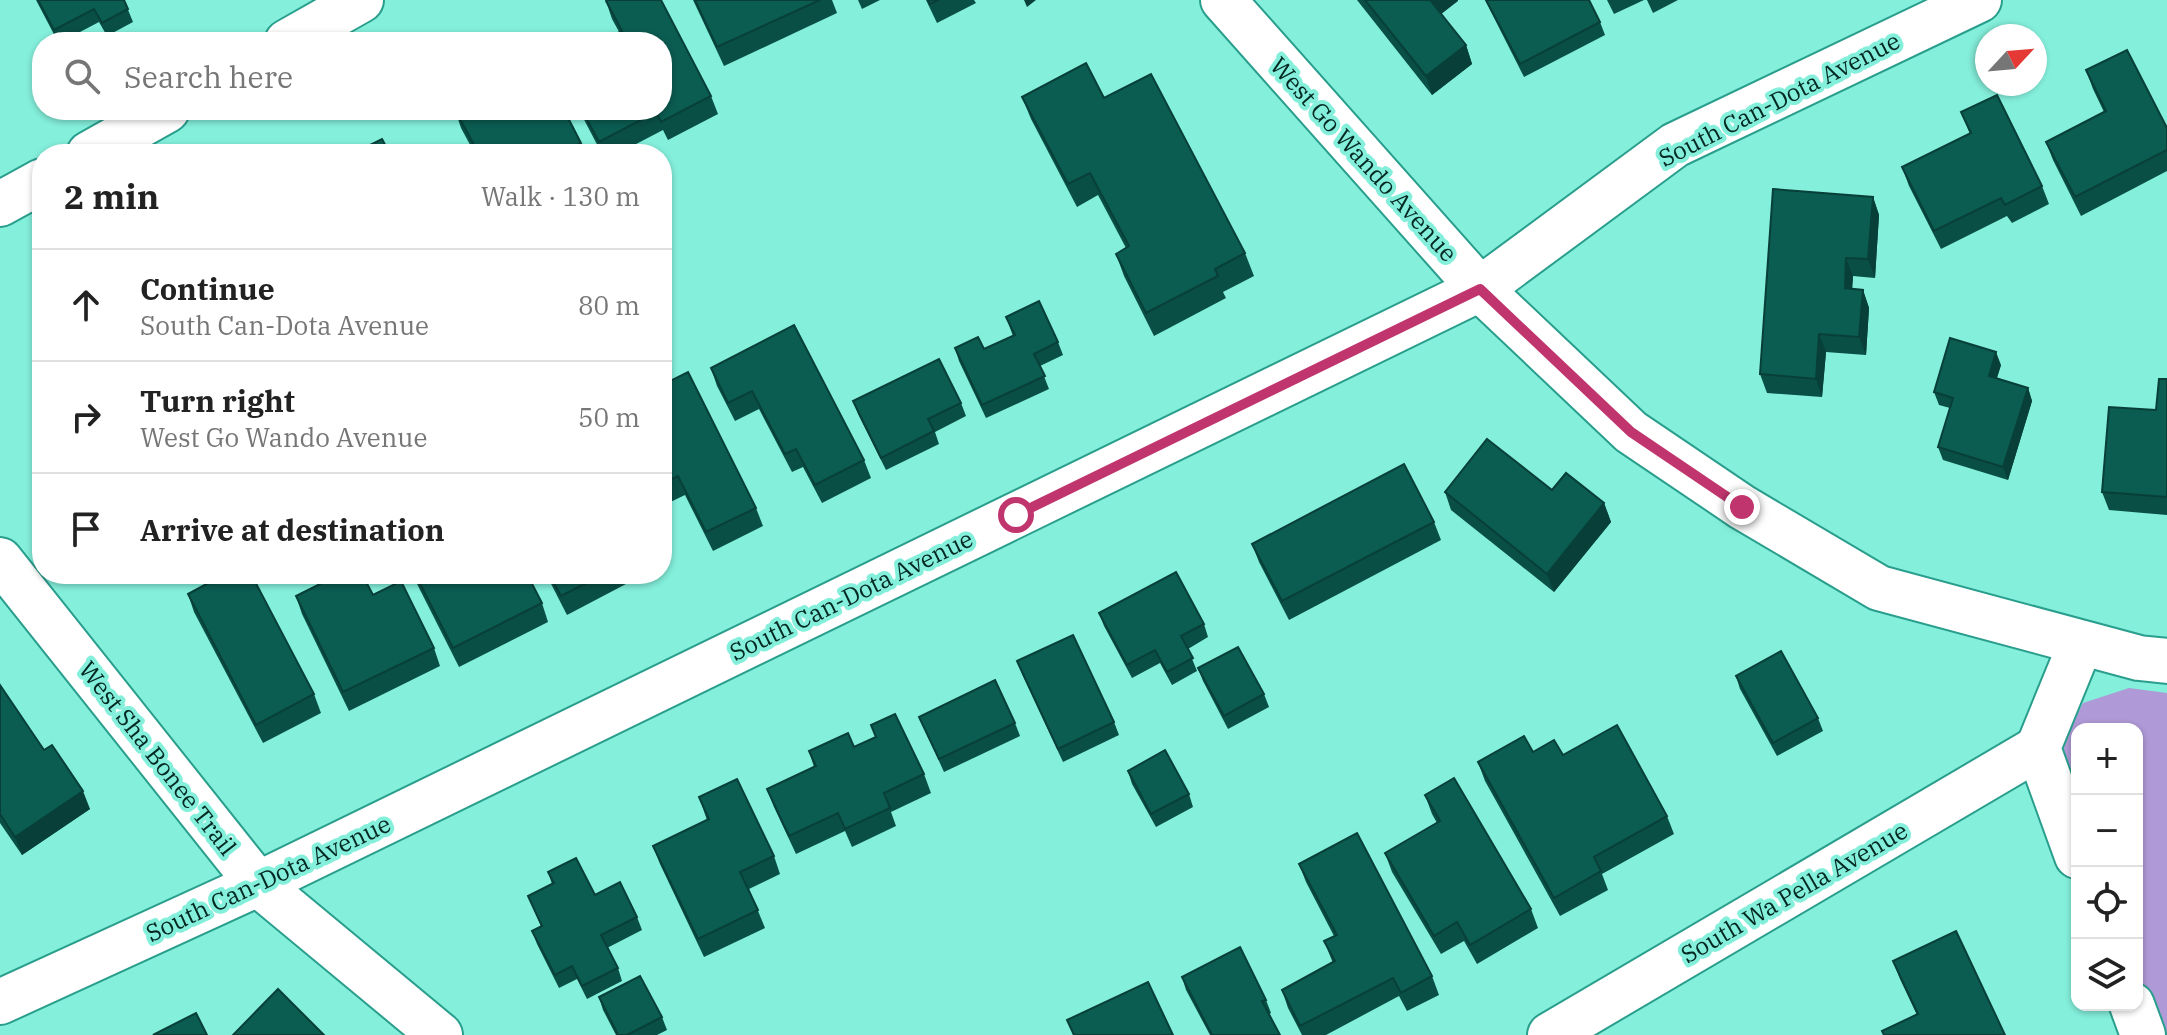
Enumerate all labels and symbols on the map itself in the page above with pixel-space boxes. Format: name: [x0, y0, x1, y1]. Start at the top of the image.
street label: South Can-Dota Avenue: [1653, 24, 1905, 174]
north arrow: [1975, 24, 2047, 96]
street label: West Go Wando Avenue: [1263, 50, 1465, 268]
route end: [1724, 489, 1760, 525]
route start: [998, 497, 1034, 533]
street label: South Can-Dota Avenue: [724, 522, 978, 668]
street label: West Sha Bonee Trail: [72, 654, 244, 862]
street label: South Can-Dota Avenue: [140, 807, 396, 949]
street label: South Wa Pella Avenue: [1675, 814, 1913, 970]

